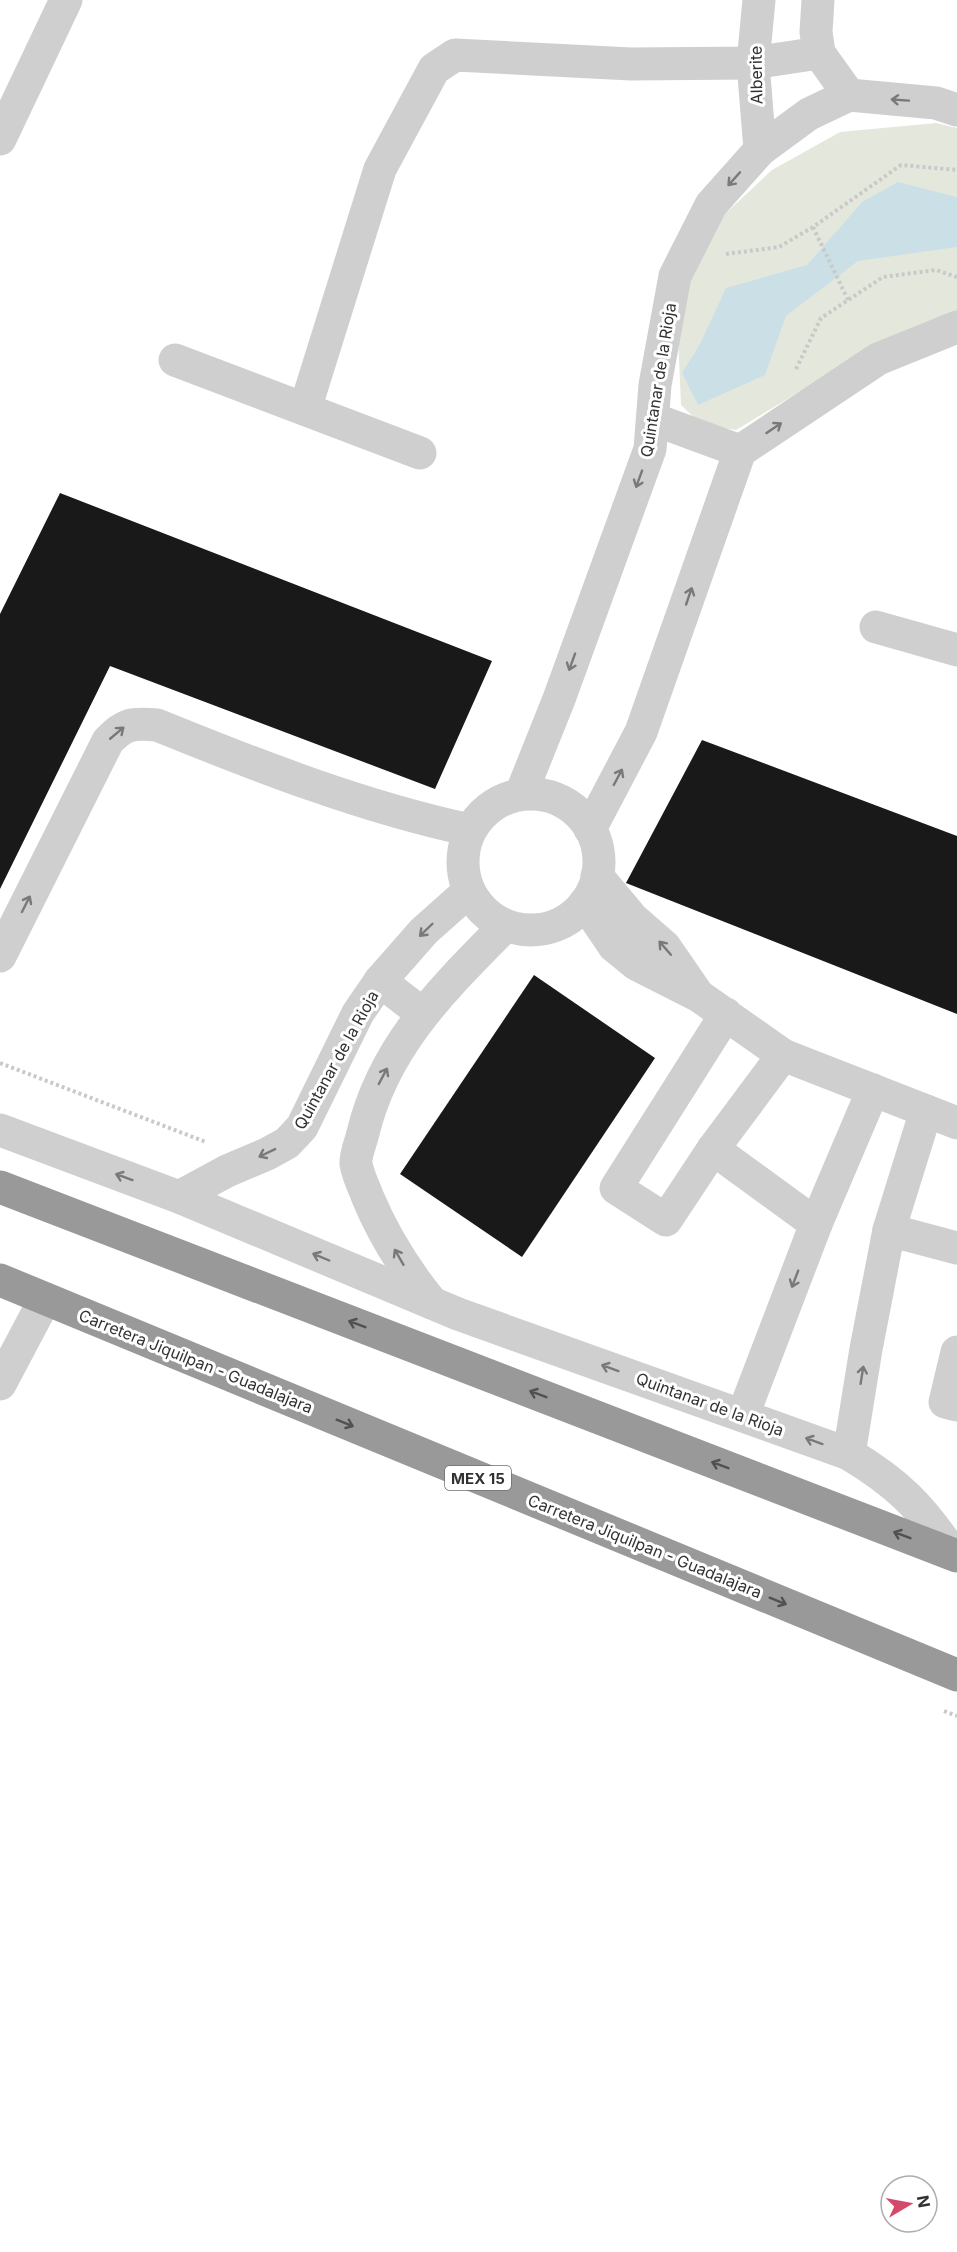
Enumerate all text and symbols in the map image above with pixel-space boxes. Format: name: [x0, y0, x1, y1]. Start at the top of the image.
street label: Alberite: [745, 46, 767, 104]
one-way arrow: [890, 94, 910, 105]
one-way arrow: [727, 172, 741, 187]
street label: Quintanar de la Rioja: [636, 301, 680, 459]
one-way arrow: [766, 422, 782, 434]
one-way arrow: [633, 469, 644, 488]
one-way arrow: [684, 587, 695, 606]
one-way arrow: [566, 652, 577, 671]
one-way arrow: [109, 726, 125, 739]
one-way arrow: [612, 768, 624, 786]
one-way arrow: [21, 895, 32, 913]
one-way arrow: [418, 923, 433, 937]
one-way arrow: [658, 941, 672, 956]
street label: Quintanar de la Rioja: [289, 987, 383, 1133]
one-way arrow: [378, 1068, 390, 1086]
one-way arrow: [258, 1148, 276, 1160]
one-way arrow: [115, 1171, 134, 1182]
one-way arrow: [393, 1249, 405, 1266]
one-way arrow: [313, 1251, 331, 1262]
one-way arrow: [789, 1269, 800, 1287]
street label: Carretera Jiquilpan - Guadalajara: [76, 1305, 316, 1417]
one-way arrow: [348, 1318, 366, 1329]
one-way arrow: [602, 1362, 620, 1373]
one-way arrow: [857, 1366, 868, 1386]
street label: Quintanar de la Rioja: [633, 1368, 787, 1440]
one-way arrow: [530, 1388, 548, 1399]
one-way arrow: [336, 1418, 354, 1429]
one-way arrow: [805, 1434, 824, 1445]
one-way arrow: [712, 1458, 730, 1469]
road number: MEX 15: [445, 1466, 511, 1490]
street label: Carretera Jiquilpan - Guadalajara: [525, 1490, 765, 1602]
one-way arrow: [894, 1528, 912, 1539]
one-way arrow: [768, 1596, 787, 1607]
north arrow: [879, 2174, 939, 2234]
text: N: [913, 2194, 935, 2209]

